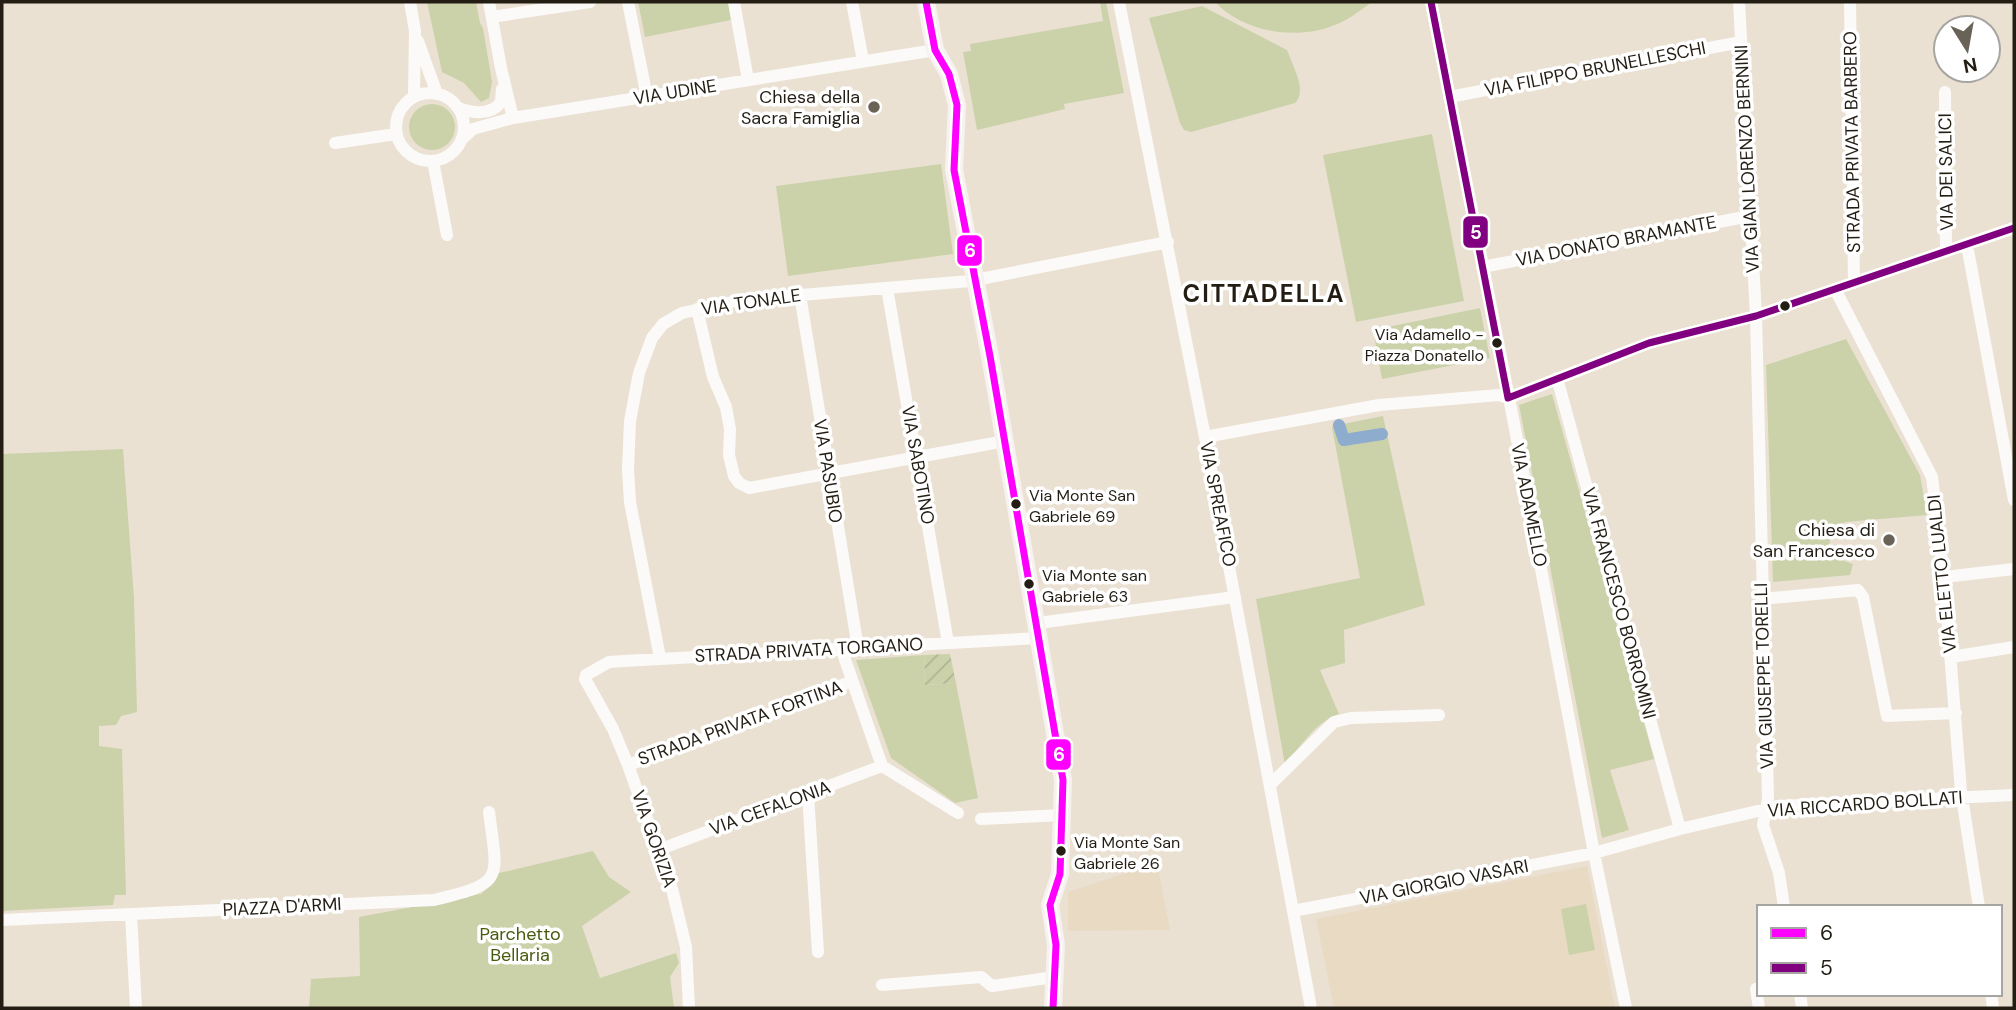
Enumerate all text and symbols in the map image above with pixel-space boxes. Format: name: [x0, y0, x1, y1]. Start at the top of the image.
north arrow: [1932, 14, 2002, 84]
street label: STRADA PRIVATA BARBERO: [1838, 31, 1866, 253]
street label: VIA FILIPPO BRUNELLESCHI: [1482, 36, 1708, 102]
street label: VIA GIAN LORENZO BERNINI: [1729, 44, 1765, 274]
text: N: [1961, 52, 1979, 79]
street label: VIA UDINE: [632, 74, 718, 110]
place label: Chiesa della Sacra Famiglia: [741, 85, 860, 130]
marker: Chiesa della Sacra Famiglia: [866, 99, 882, 115]
street label: VIA DEI SALICI: [1933, 113, 1959, 231]
street label: VIA DONATO BRAMANTE: [1514, 210, 1718, 272]
line badge: 5: [1462, 215, 1489, 249]
text: 5: [1470, 220, 1482, 245]
line badge: 6: [956, 234, 983, 267]
text: 6: [964, 238, 976, 263]
district label: CITTADELLA: [1183, 278, 1345, 309]
street label: VIA TONALE: [700, 283, 802, 321]
unlabelled marker: [1778, 299, 1792, 313]
place label: Via Adamello - Piazza Donatello: [1365, 324, 1484, 366]
marker: Via Adamello - Piazza Donatello: [1490, 336, 1504, 350]
street label: VIA SABOTINO: [896, 404, 940, 526]
street label: VIA PASUBIO: [808, 417, 848, 525]
street label: VIA SPREAFICO: [1194, 439, 1242, 569]
street label: VIA ADAMELLO: [1505, 441, 1553, 569]
street label: VIA FRANCESCO BORROMINI: [1576, 484, 1662, 722]
place label: Via Monte San Gabriele 69: [1029, 485, 1135, 527]
street label: VIA ELETTO LUALDI: [1922, 494, 1962, 654]
marker: Via Monte San Gabriele 69: [1009, 497, 1023, 511]
place label: Chiesa di San Francesco: [1753, 518, 1875, 563]
marker: Chiesa di San Francesco: [1881, 532, 1897, 548]
place label: Via Monte san Gabriele 63: [1042, 565, 1147, 607]
marker: Via Monte san Gabriele 63: [1022, 577, 1036, 591]
street label: VIA GIUSEPPE TORELLI: [1749, 582, 1779, 770]
street label: STRADA PRIVATA TORGANO: [694, 632, 924, 668]
street label: STRADA PRIVATA FORTINA: [635, 675, 845, 771]
line badge: 6: [1045, 738, 1072, 771]
text: 6: [1053, 742, 1065, 767]
street label: VIA CEFALONIA: [706, 775, 834, 841]
street label: VIA RICCARDO BOLLATI: [1767, 785, 1963, 823]
street label: VIA GORIZIA: [626, 787, 682, 891]
place label: Via Monte San Gabriele 26: [1074, 832, 1180, 874]
marker: Via Monte San Gabriele 26: [1054, 844, 1068, 858]
street label: VIA GIORGIO VASARI: [1357, 854, 1531, 910]
street label: PIAZZA D'ARMI: [222, 892, 342, 922]
legend: [1757, 905, 2002, 996]
text: 6: [1820, 919, 1833, 947]
park label: Parchetto Bellaria: [479, 922, 561, 967]
text: 5: [1820, 954, 1833, 982]

